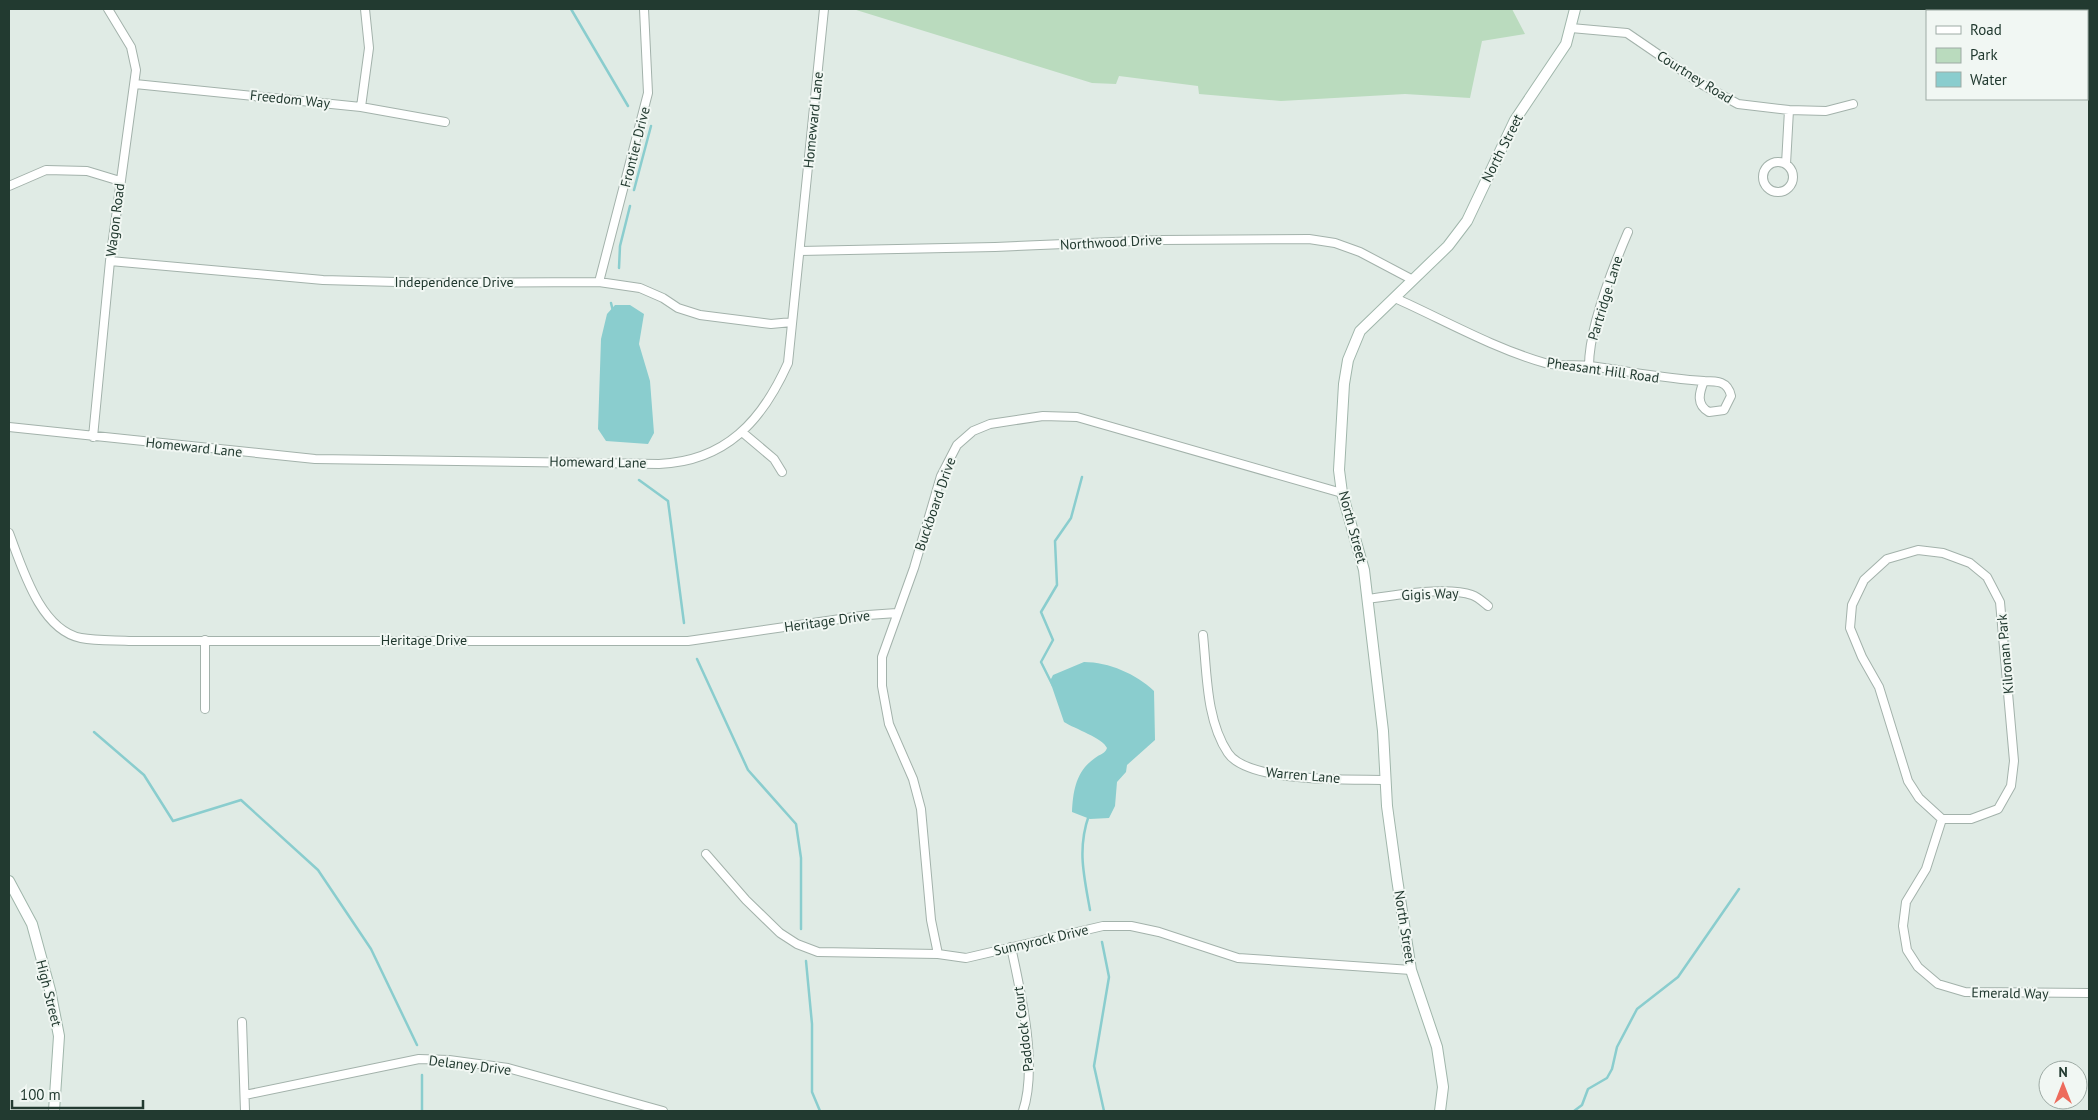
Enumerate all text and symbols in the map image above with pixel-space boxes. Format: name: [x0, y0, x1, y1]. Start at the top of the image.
legend: [1926, 10, 2088, 100]
text: Road: [1970, 20, 2002, 39]
text: Park: [1970, 45, 1998, 64]
street label: Courtney Road: [1654, 46, 1736, 108]
text: Water: [1970, 70, 2007, 89]
street label: Homeward Lane: [799, 71, 827, 169]
street label: Freedom Way: [249, 86, 331, 112]
street label: Frontier Drive: [616, 105, 654, 189]
street label: North Street: [1477, 111, 1527, 185]
street label: Wagon Road: [102, 182, 128, 258]
street label: Northwood Drive: [1059, 230, 1163, 254]
street label: Partridge Lane: [1584, 254, 1626, 342]
street label: Independence Drive: [394, 273, 514, 291]
street label: Pheasant Hill Road: [1546, 353, 1660, 387]
street label: Homeward Lane: [145, 433, 243, 461]
street label: Homeward Lane: [549, 452, 647, 472]
street label: Buckboard Drive: [911, 455, 959, 553]
street label: North Street: [1335, 489, 1371, 565]
street label: Gigis Way: [1401, 584, 1459, 604]
street label: Heritage Drive: [783, 606, 871, 636]
street label: Kilronan Park: [1993, 613, 2017, 695]
street label: Heritage Drive: [381, 631, 467, 649]
street label: Warren Lane: [1265, 763, 1341, 787]
street label: North Street: [1390, 889, 1420, 965]
street label: Sunnyrock Drive: [992, 920, 1090, 960]
street label: High Street: [32, 958, 66, 1028]
street label: Emerald Way: [1971, 983, 2049, 1003]
street label: Paddock Court: [1009, 985, 1037, 1073]
street label: Delaney Drive: [428, 1051, 512, 1079]
north arrow: [2038, 1060, 2088, 1110]
text: N: [2058, 1063, 2068, 1081]
scale bar: [12, 1078, 144, 1110]
text: 100 m: [20, 1085, 61, 1104]

